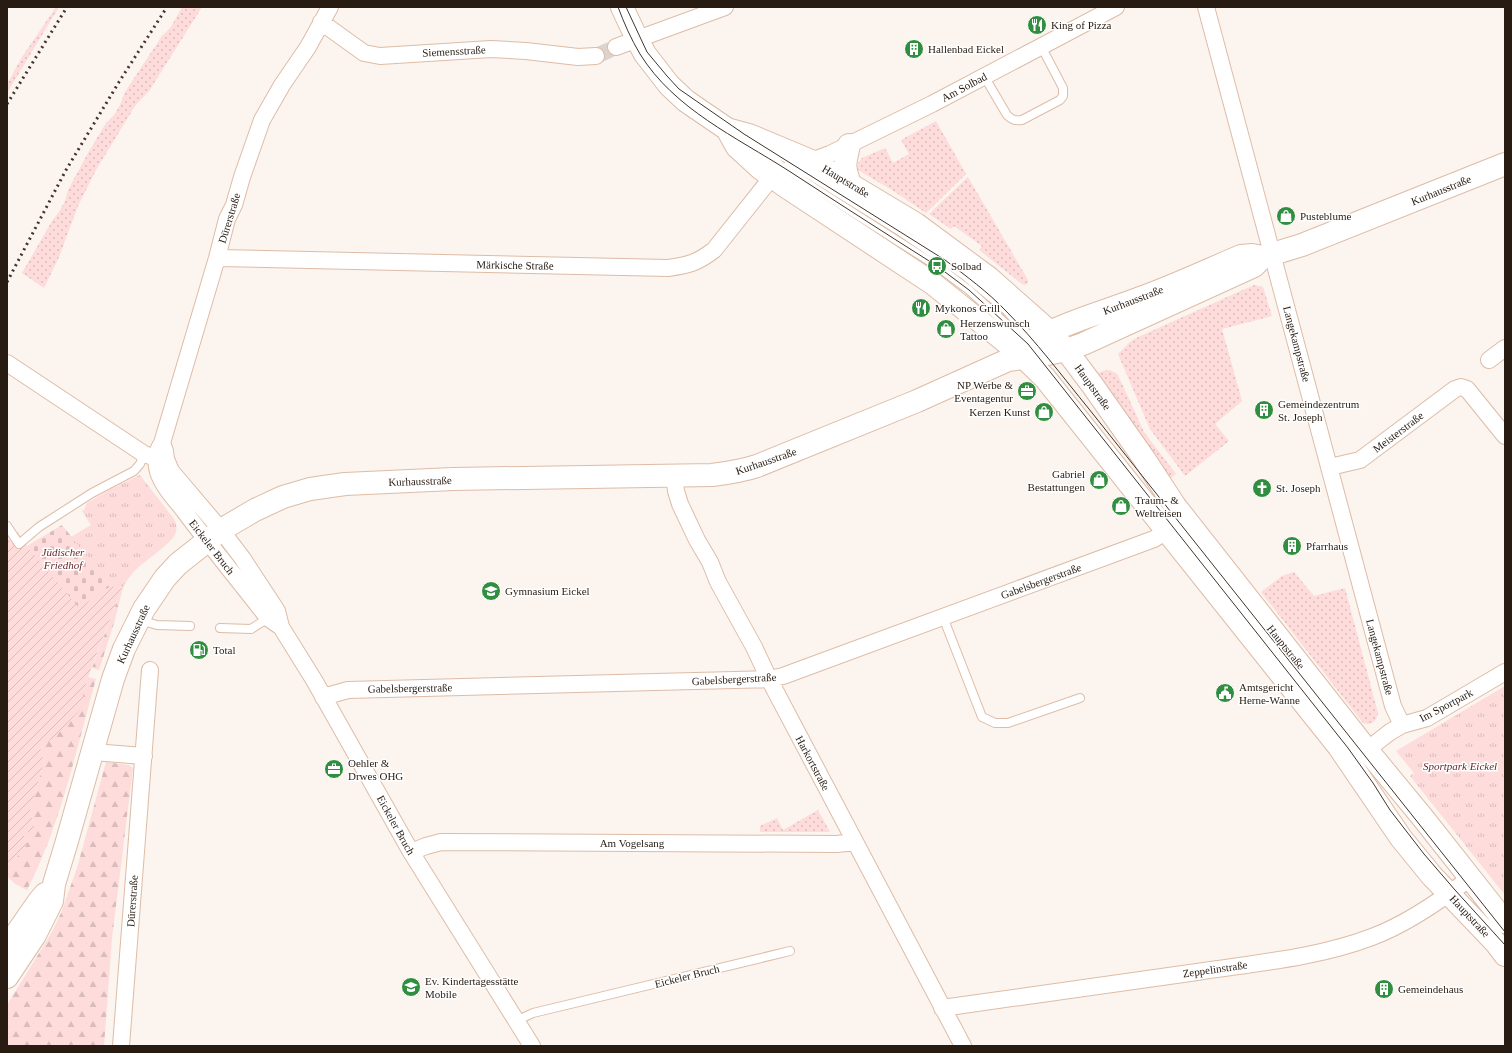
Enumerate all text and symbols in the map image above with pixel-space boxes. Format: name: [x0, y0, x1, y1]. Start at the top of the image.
restaurant icon: King of Pizza: [1026, 14, 1048, 36]
place label: King of Pizza: [1051, 19, 1112, 31]
building icon: Hallenbad Eickel: [903, 38, 925, 60]
street label: Siemensstraße: [422, 43, 486, 59]
place label: Hallenbad Eickel: [928, 43, 1004, 55]
street label: Am Solbad: [939, 70, 989, 104]
street label: Hauptstraße: [820, 162, 872, 200]
street label: Kurhausstraße: [1409, 172, 1473, 207]
street label: Dürerstraße: [216, 191, 242, 245]
shop icon: Pusteblume: [1275, 205, 1297, 227]
place label: Pusteblume: [1300, 210, 1351, 222]
bus stop icon: Solbad: [926, 255, 948, 277]
street label: Märkische Straße: [476, 258, 554, 272]
place label: Solbad: [951, 260, 982, 272]
street label: Kurhausstraße: [1101, 283, 1165, 317]
restaurant icon: Mykonos Grill: [910, 297, 932, 319]
place label: Mykonos Grill: [935, 302, 1000, 314]
street label: Langekampstraße: [1281, 305, 1313, 383]
place label: Herzenswunsch Tattoo: [960, 317, 1030, 342]
shop icon: Herzenswunsch Tattoo: [935, 318, 957, 340]
street label: Hauptstraße: [1073, 362, 1114, 412]
place label: NP Werbe & Eventagentur: [954, 379, 1013, 404]
office icon: NP Werbe & Eventagentur: [1016, 380, 1038, 402]
place label: Gemeindezentrum St. Joseph: [1278, 398, 1360, 423]
building icon: Gemeindezentrum St. Joseph: [1253, 399, 1275, 421]
shop icon: Kerzen Kunst: [1033, 401, 1055, 423]
place label: Kerzen Kunst: [969, 406, 1030, 418]
street label: Meisterstraße: [1370, 409, 1426, 455]
street label: Kurhausstraße: [734, 445, 798, 477]
place label: Gabriel Bestattungen: [1028, 468, 1085, 493]
shop icon: Gabriel Bestattungen: [1088, 469, 1110, 491]
street label: Kurhausstraße: [388, 474, 452, 488]
church icon: St. Joseph: [1251, 477, 1273, 499]
place label: St. Joseph: [1276, 482, 1321, 494]
place label: Traum- & Weltreisen: [1135, 494, 1182, 519]
shop icon: Traum- & Weltreisen: [1110, 495, 1132, 517]
street label: Eickeler Bruch: [187, 517, 237, 577]
building icon: Pfarrhaus: [1281, 535, 1303, 557]
place label: Pfarrhaus: [1306, 540, 1348, 552]
park label: Jüdischer Friedhof: [42, 546, 85, 571]
street label: Gabelsbergerstraße: [999, 561, 1083, 601]
school or university icon: Gymnasium Eickel: [480, 580, 502, 602]
place label: Gymnasium Eickel: [505, 585, 590, 597]
street label: Kurhausstraße: [114, 603, 152, 665]
street label: Langekampstraße: [1364, 618, 1396, 696]
street label: Hauptstraße: [1265, 623, 1307, 672]
fuel station icon: Total: [188, 639, 210, 661]
place label: Total: [213, 644, 235, 656]
street label: Gabelsbergerstraße: [691, 671, 777, 687]
street label: Gabelsbergerstraße: [368, 681, 453, 695]
place label: Amtsgericht Herne-Wanne: [1239, 681, 1300, 706]
public building icon: Amtsgericht Herne-Wanne: [1214, 682, 1236, 704]
street label: Im Sportpark: [1417, 686, 1475, 724]
street label: Harkortstraße: [794, 733, 833, 793]
place label: Oehler & Drwes OHG: [348, 757, 403, 782]
office icon: Oehler & Drwes OHG: [323, 758, 345, 780]
park label: Sportpark Eickel: [1423, 760, 1497, 772]
street label: Eickeler Bruch: [375, 793, 418, 857]
street label: Am Vogelsang: [600, 837, 665, 849]
street label: Dürerstraße: [124, 875, 140, 927]
street label: Hauptstraße: [1447, 892, 1493, 940]
street label: Zeppelinstraße: [1182, 958, 1248, 979]
street label: Eickeler Bruch: [653, 962, 721, 990]
place label: Ev. Kindertagesstätte Mobile: [425, 975, 518, 1000]
school or university icon: Ev. Kindertagesstätte Mobile: [400, 976, 422, 998]
building icon: Gemeindehaus: [1373, 978, 1395, 1000]
place label: Gemeindehaus: [1398, 983, 1463, 995]

